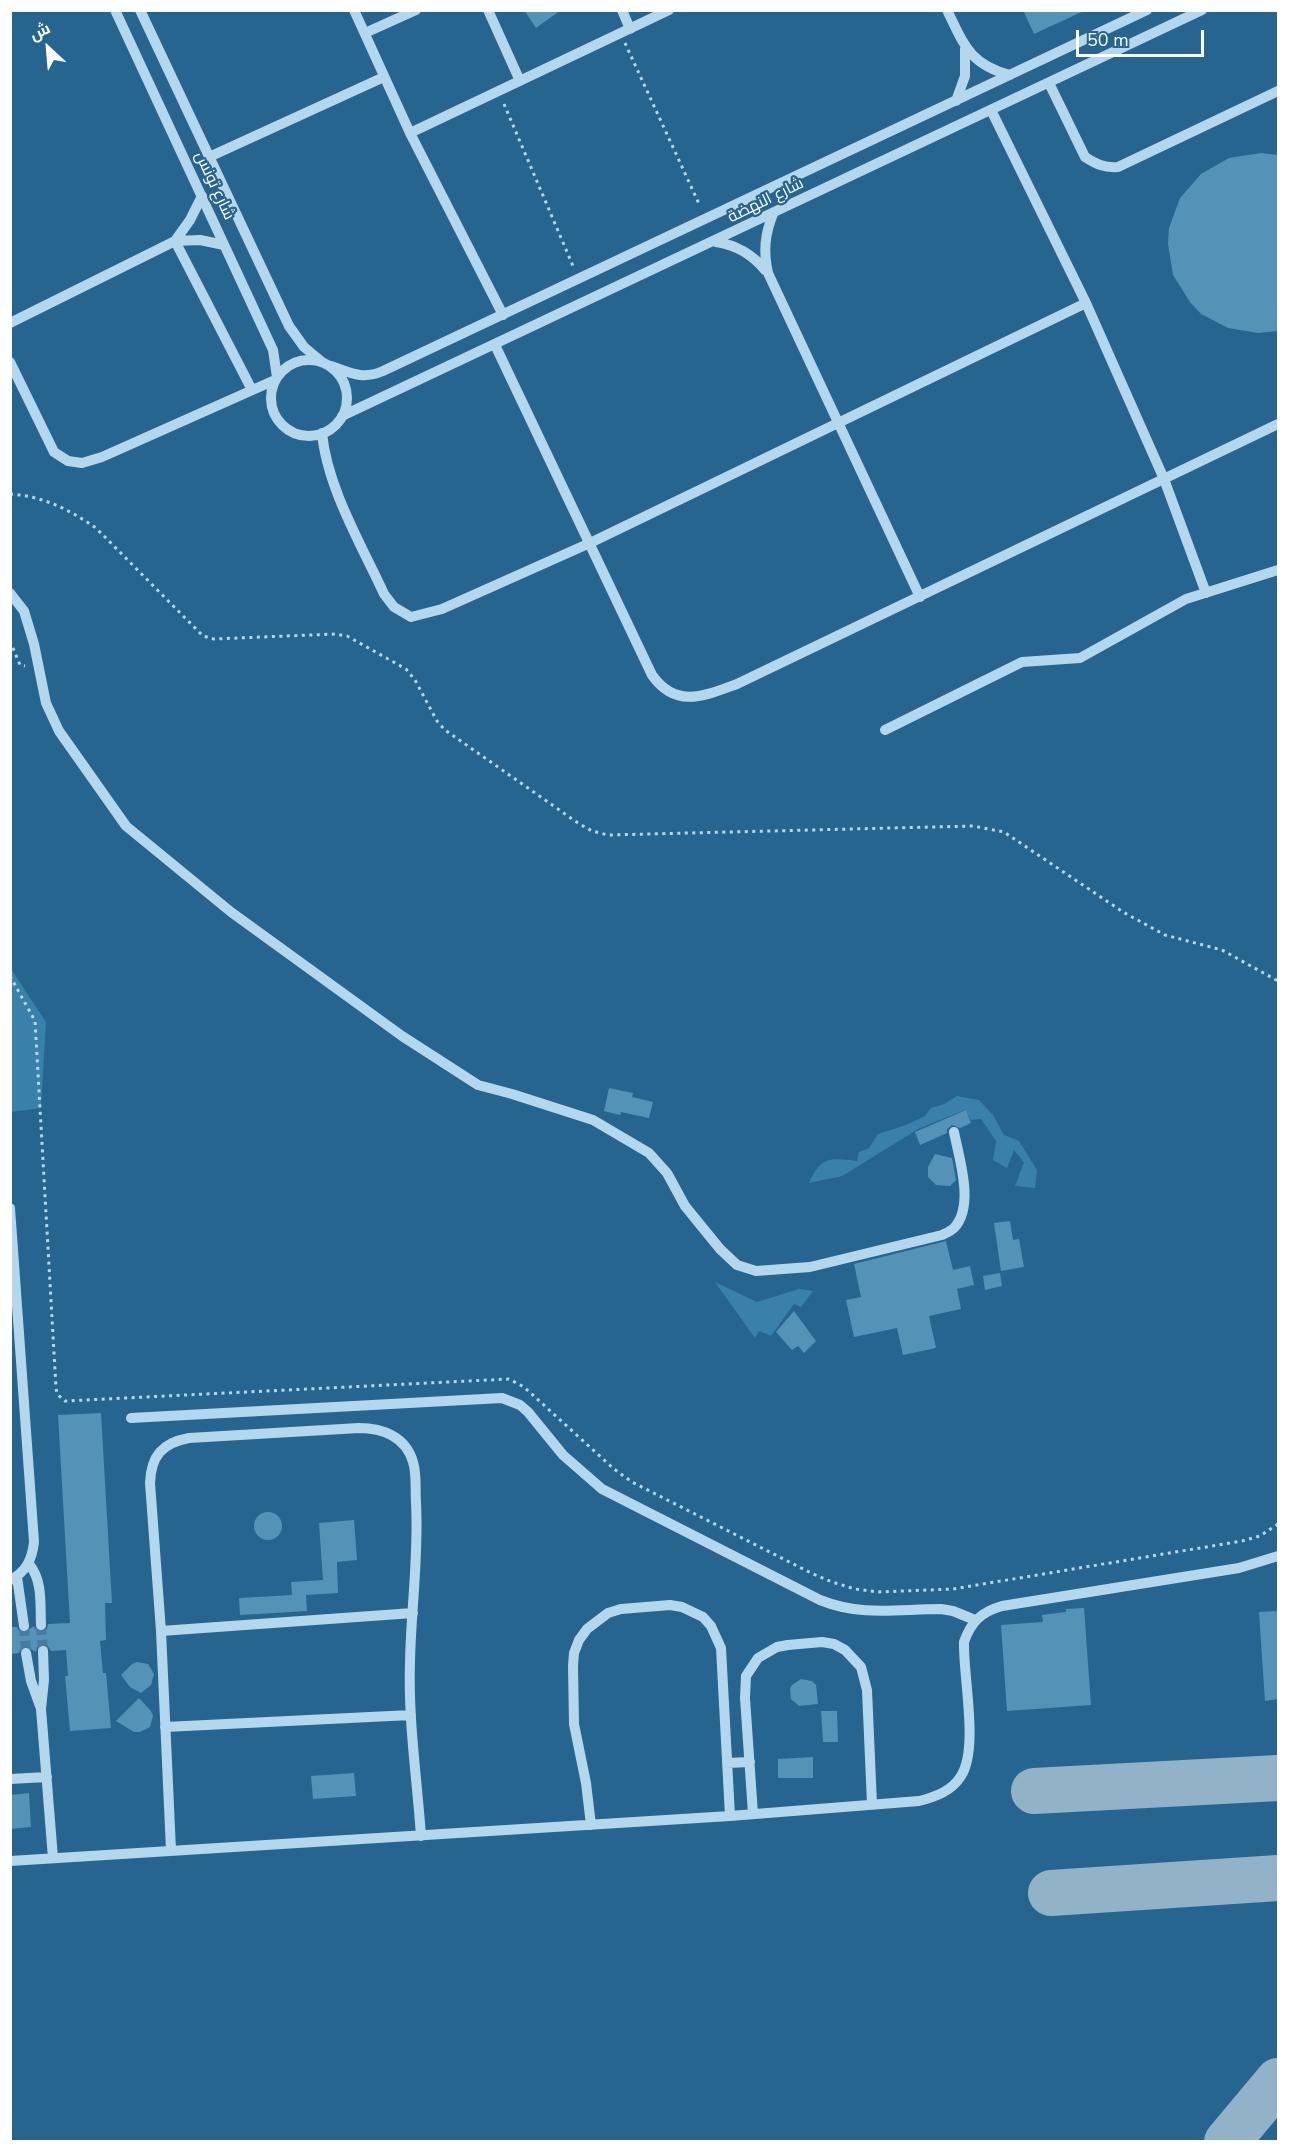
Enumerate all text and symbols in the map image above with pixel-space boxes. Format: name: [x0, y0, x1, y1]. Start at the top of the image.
text: ش: [26, 17, 54, 46]
north arrow: [18, 18, 78, 78]
scale bar: [1079, 18, 1206, 56]
text: 50 m: [1087, 28, 1129, 52]
street label: شارع تونس: [190, 149, 238, 223]
street label: شارع النهضة: [725, 174, 807, 228]

